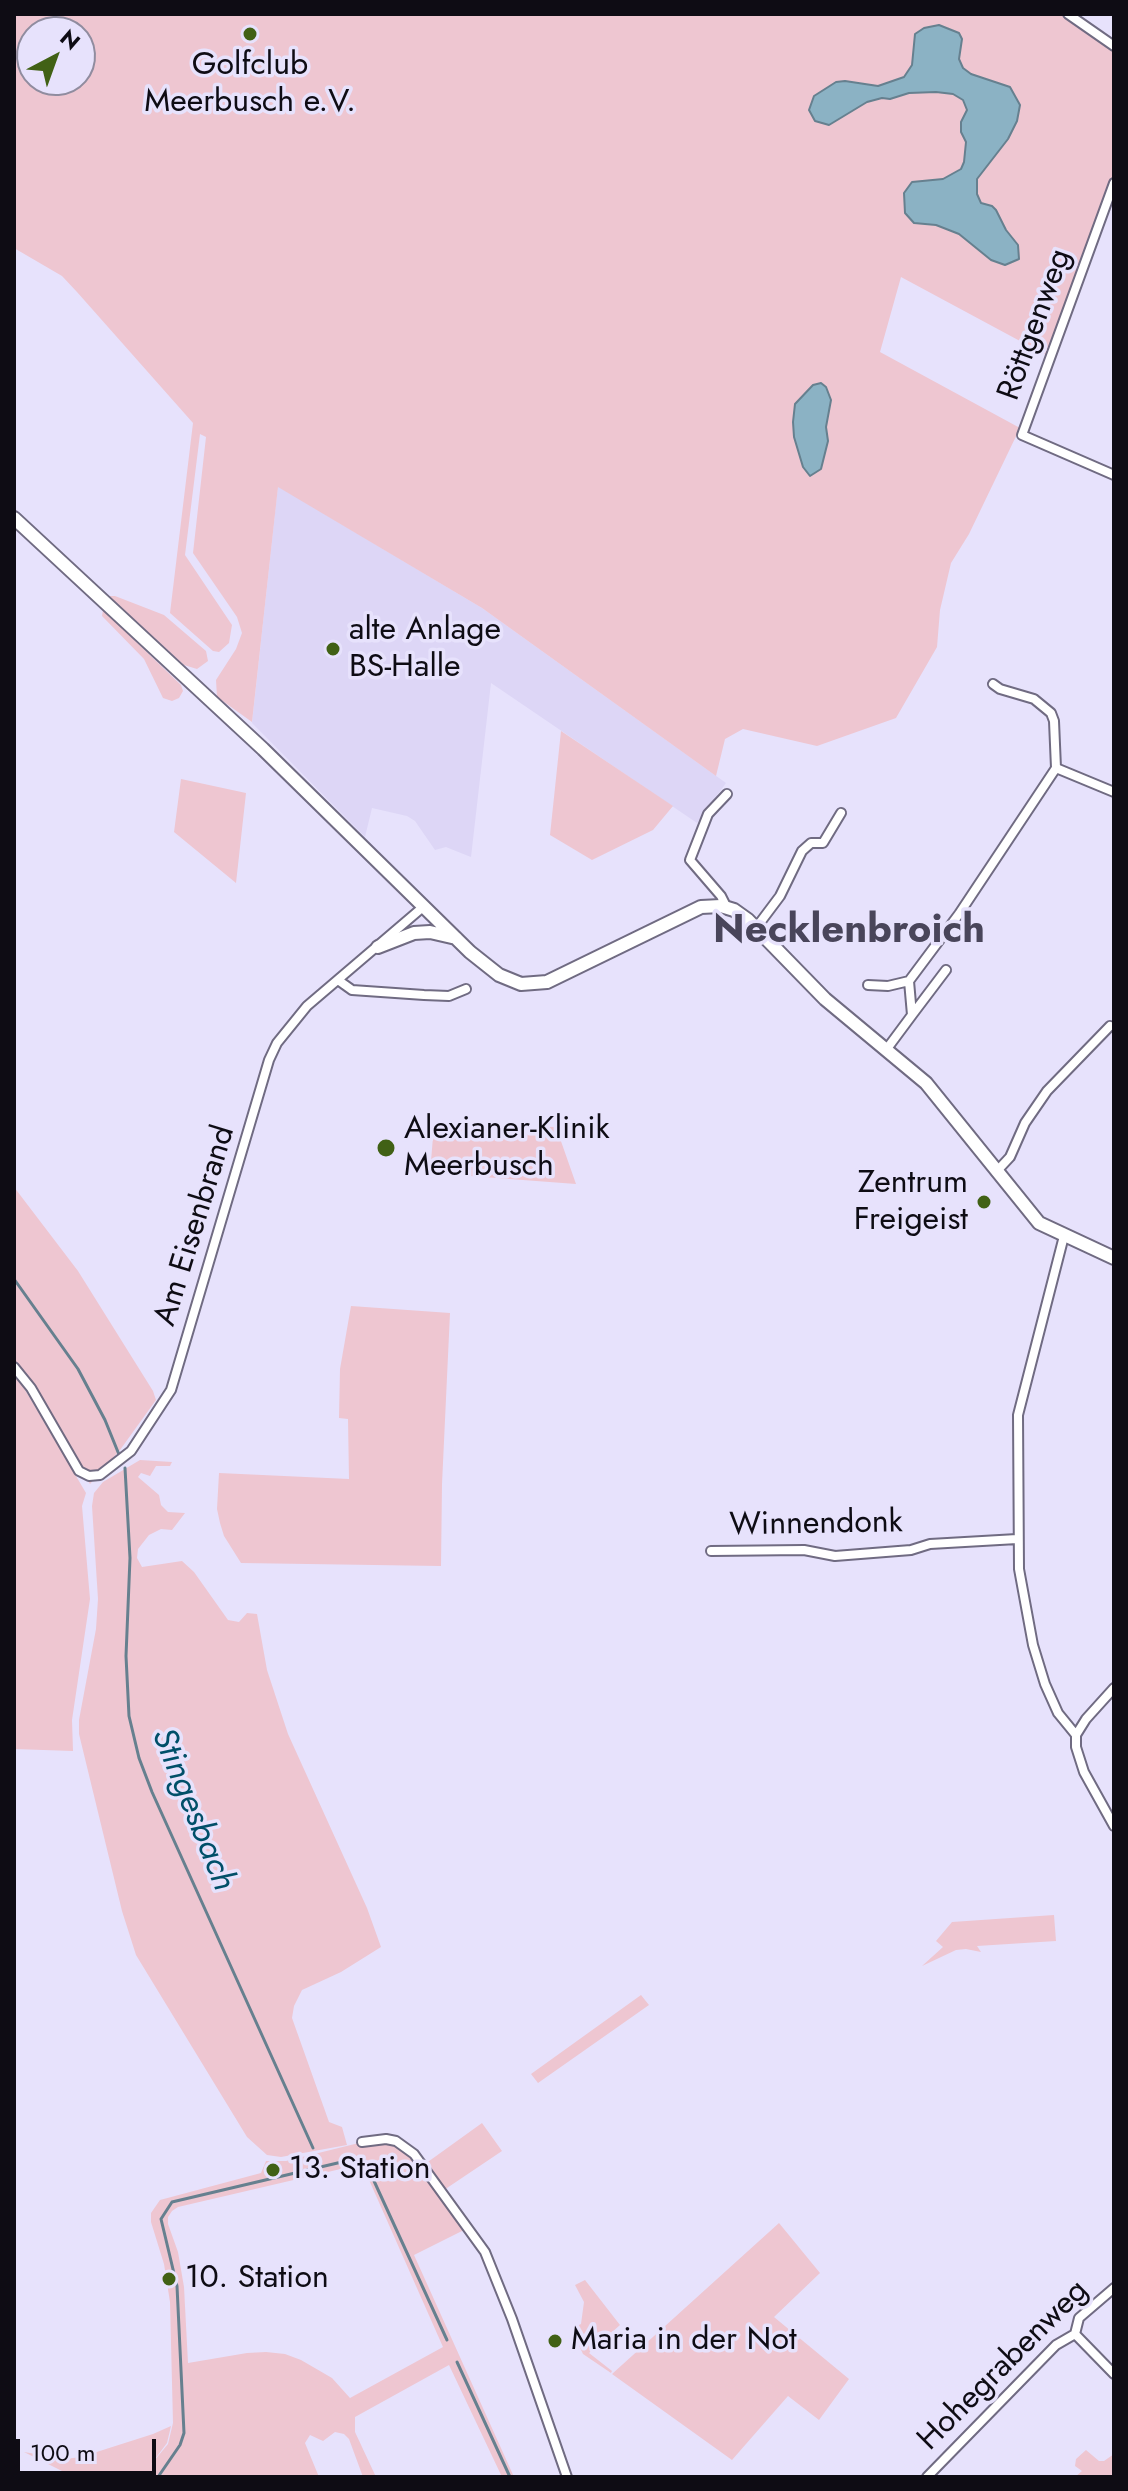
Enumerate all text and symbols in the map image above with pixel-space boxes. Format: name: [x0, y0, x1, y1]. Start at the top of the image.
north arrow: [16, 16, 96, 96]
text: N: [53, 22, 88, 57]
marker: Golfclub Meerbusch e.V.: [241, 25, 259, 43]
place label: Golfclub Meerbusch e.V.: [144, 47, 356, 122]
street label: Röttgenweg: [991, 244, 1081, 406]
place label: alte Anlage BS-Halle: [349, 612, 501, 687]
marker: alte Anlage BS-Halle: [324, 640, 342, 658]
district label: Necklenbroich: [713, 908, 985, 956]
place label: Alexianer-Klinik Meerbusch: [404, 1111, 610, 1186]
street label: Am Eisenbrand: [147, 1121, 245, 1331]
marker: Alexianer-Klinik Meerbusch: [375, 1137, 397, 1159]
place label: Zentrum Freigeist: [854, 1165, 968, 1240]
marker: Zentrum Freigeist: [975, 1193, 993, 1211]
street label: Winnendonk: [729, 1504, 903, 1546]
water label: Stingesbach: [141, 1723, 243, 1897]
place label: 13. Station: [289, 2151, 430, 2189]
marker: 13. Station: [264, 2161, 282, 2179]
place label: 10. Station: [185, 2260, 329, 2298]
marker: 10. Station: [160, 2270, 178, 2288]
street label: Hohegrabenweg: [911, 2273, 1097, 2459]
place label: Maria in der Not: [571, 2322, 797, 2360]
marker: Maria in der Not: [546, 2332, 564, 2350]
scale bar: [20, 2423, 160, 2473]
text: 100 m: [30, 2435, 96, 2470]

